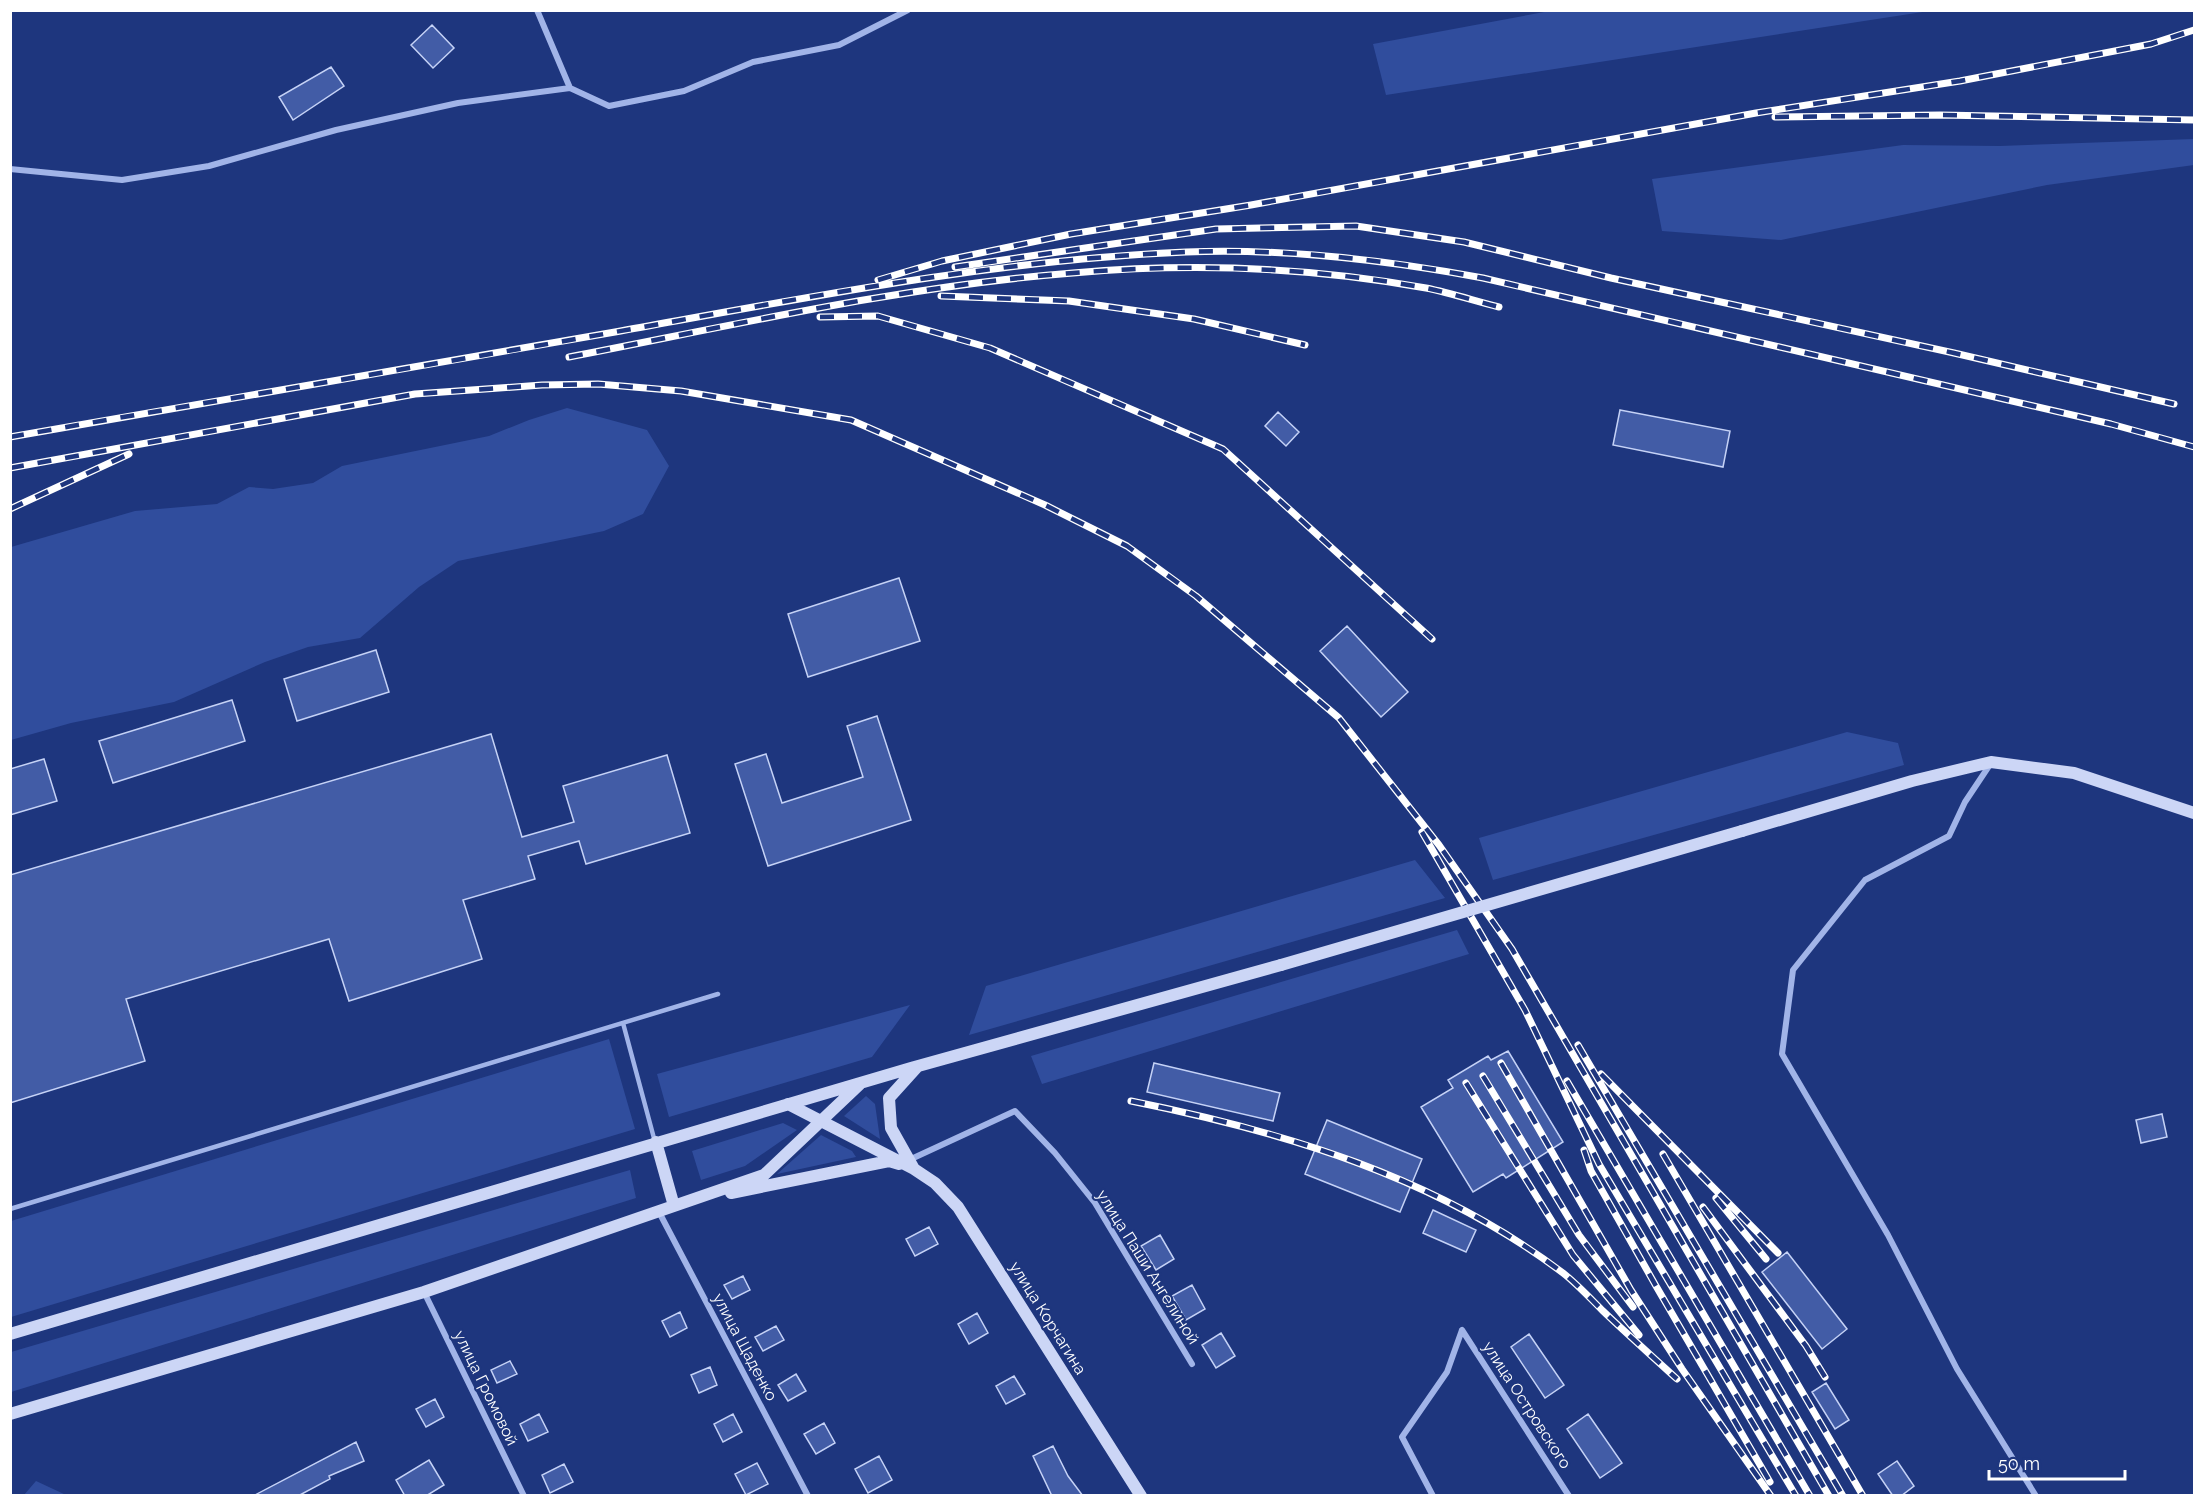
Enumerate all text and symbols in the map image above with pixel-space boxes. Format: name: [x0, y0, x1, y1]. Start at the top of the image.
street label: улица Паши Ангелиной: [1093, 1186, 1203, 1348]
street label: улица Корчагина: [1006, 1258, 1090, 1378]
street label: улица Щаденко: [709, 1290, 781, 1404]
street label: улица Громовой: [450, 1328, 522, 1448]
street label: улица Островского: [1479, 1338, 1575, 1472]
scale bar: [1989, 1443, 2126, 1481]
text: 50 m: [1998, 1453, 2040, 1474]

